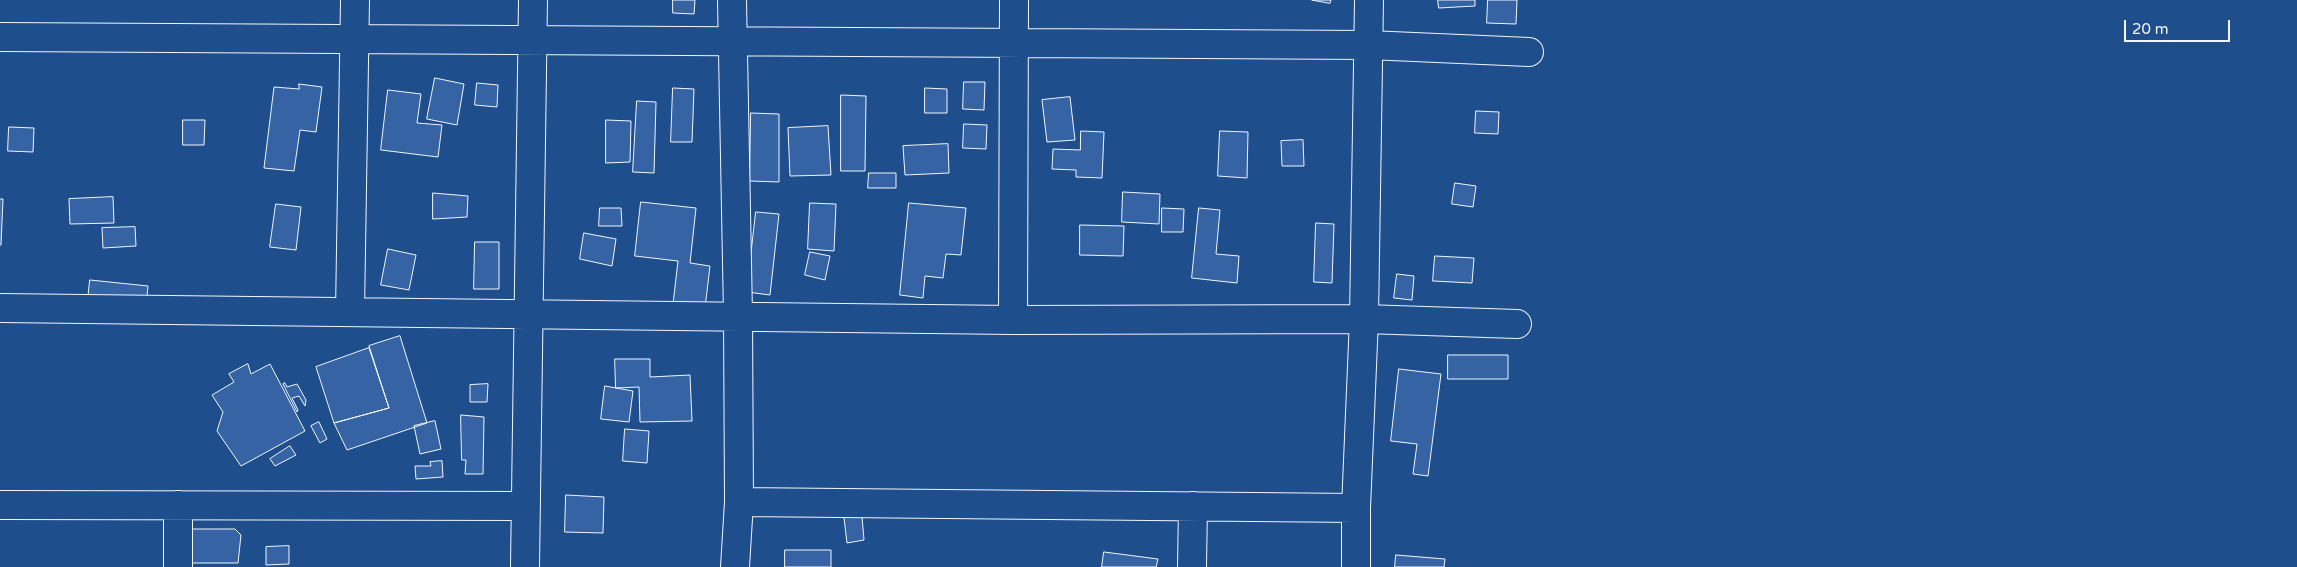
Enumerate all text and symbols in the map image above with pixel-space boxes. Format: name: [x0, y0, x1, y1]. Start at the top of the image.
scale bar: [2127, 10, 2233, 42]
text: 20 m: [2132, 20, 2169, 38]

